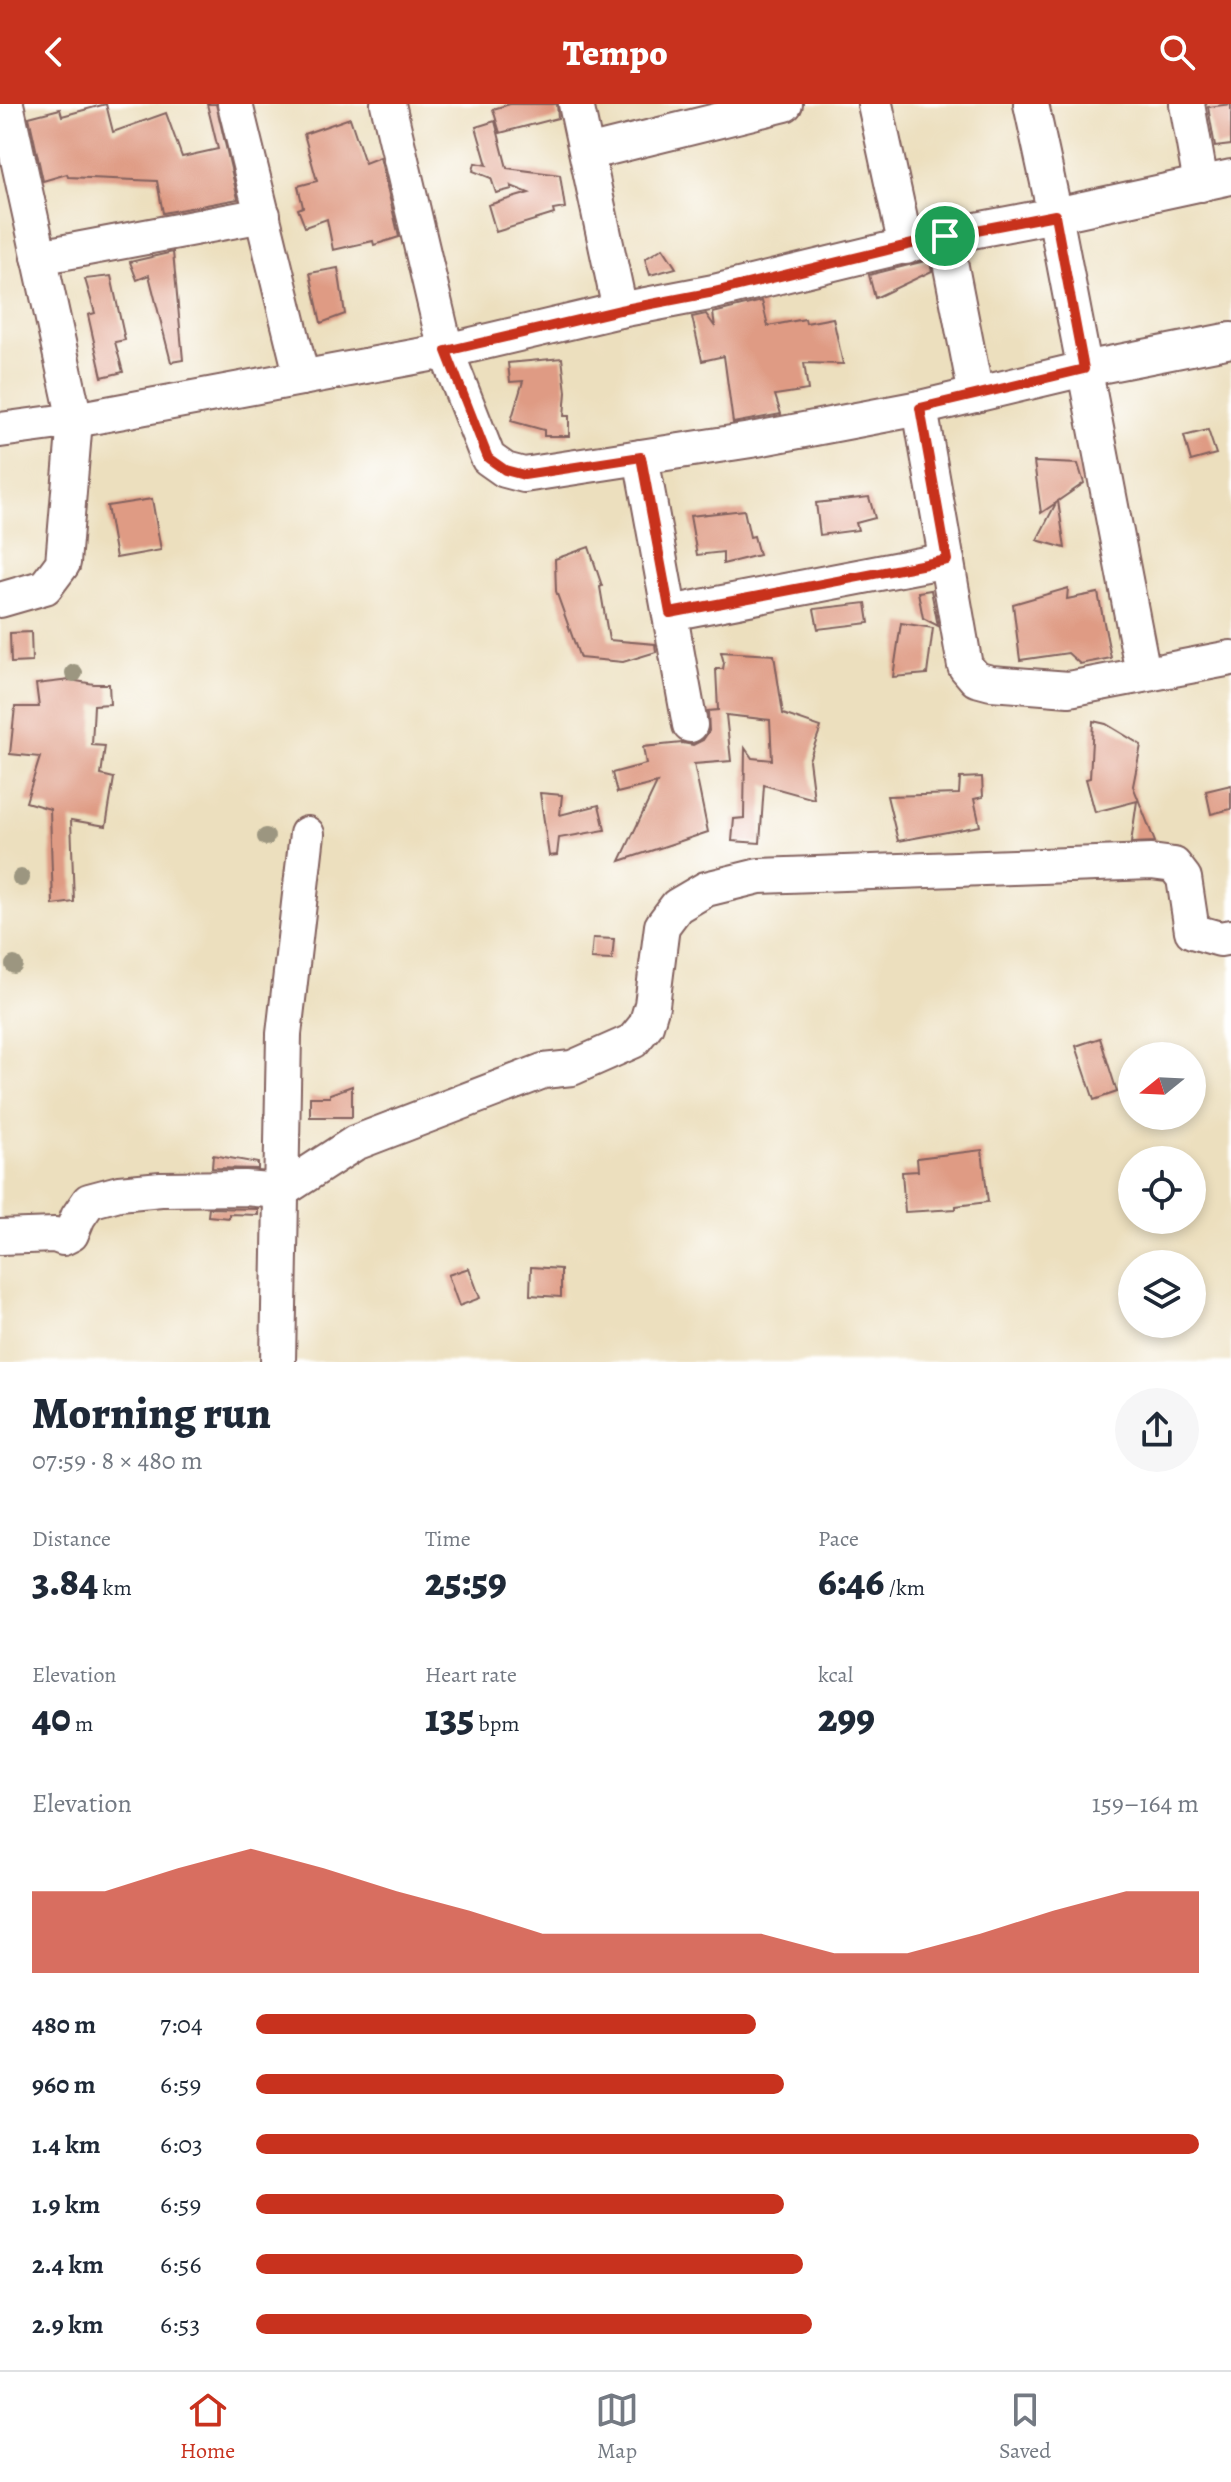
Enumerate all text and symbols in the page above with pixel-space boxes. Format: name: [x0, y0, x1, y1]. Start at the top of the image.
text: Tempo: [563, 28, 668, 77]
icon: back: [32, 30, 76, 74]
icon: search: [1155, 30, 1199, 74]
pin: [911, 202, 979, 270]
icon: arrive: [923, 214, 967, 258]
north arrow: [1118, 1042, 1206, 1130]
map controls: [1118, 1042, 1206, 1338]
button: locate: [1118, 1146, 1206, 1234]
button: layers: [1118, 1250, 1206, 1338]
text: Morning run: [32, 1383, 271, 1443]
button: share: [1115, 1388, 1199, 1472]
text: 07:59 · 8 × 480 m: [32, 1443, 203, 1478]
text: Distance: [32, 1524, 111, 1554]
text: Time: [425, 1524, 471, 1554]
text: Pace: [818, 1524, 859, 1554]
text: 3.84: [32, 1554, 98, 1609]
text: 25:59: [425, 1554, 507, 1609]
text: 6:46: [818, 1554, 884, 1609]
text: km: [98, 1573, 132, 1603]
text: /km: [884, 1573, 925, 1603]
text: Elevation: [32, 1660, 116, 1690]
text: Heart rate: [425, 1660, 517, 1690]
text: kcal: [818, 1660, 853, 1690]
text: 40: [32, 1690, 71, 1745]
text: 135: [425, 1690, 474, 1745]
text: 299: [818, 1690, 875, 1745]
text: m: [71, 1709, 93, 1739]
text: bpm: [474, 1709, 520, 1739]
text: Elevation: [32, 1786, 132, 1821]
text: 159–164 m: [1092, 1786, 1199, 1821]
text: 480 m: [32, 2007, 96, 2042]
text: 7:04: [160, 2007, 203, 2042]
text: 960 m: [32, 2067, 96, 2102]
text: 6:59: [160, 2067, 201, 2102]
text: 1.4 km: [32, 2127, 100, 2162]
text: 6:03: [160, 2127, 203, 2162]
text: 1.9 km: [32, 2187, 100, 2222]
text: 6:59: [160, 2187, 201, 2222]
text: 2.4 km: [32, 2247, 104, 2282]
text: 6:56: [160, 2247, 201, 2282]
text: 2.9 km: [32, 2307, 104, 2342]
text: 6:53: [160, 2307, 200, 2342]
tab: Home: [180, 2388, 235, 2466]
tab: Map: [595, 2388, 639, 2466]
tab: Saved: [999, 2388, 1051, 2466]

